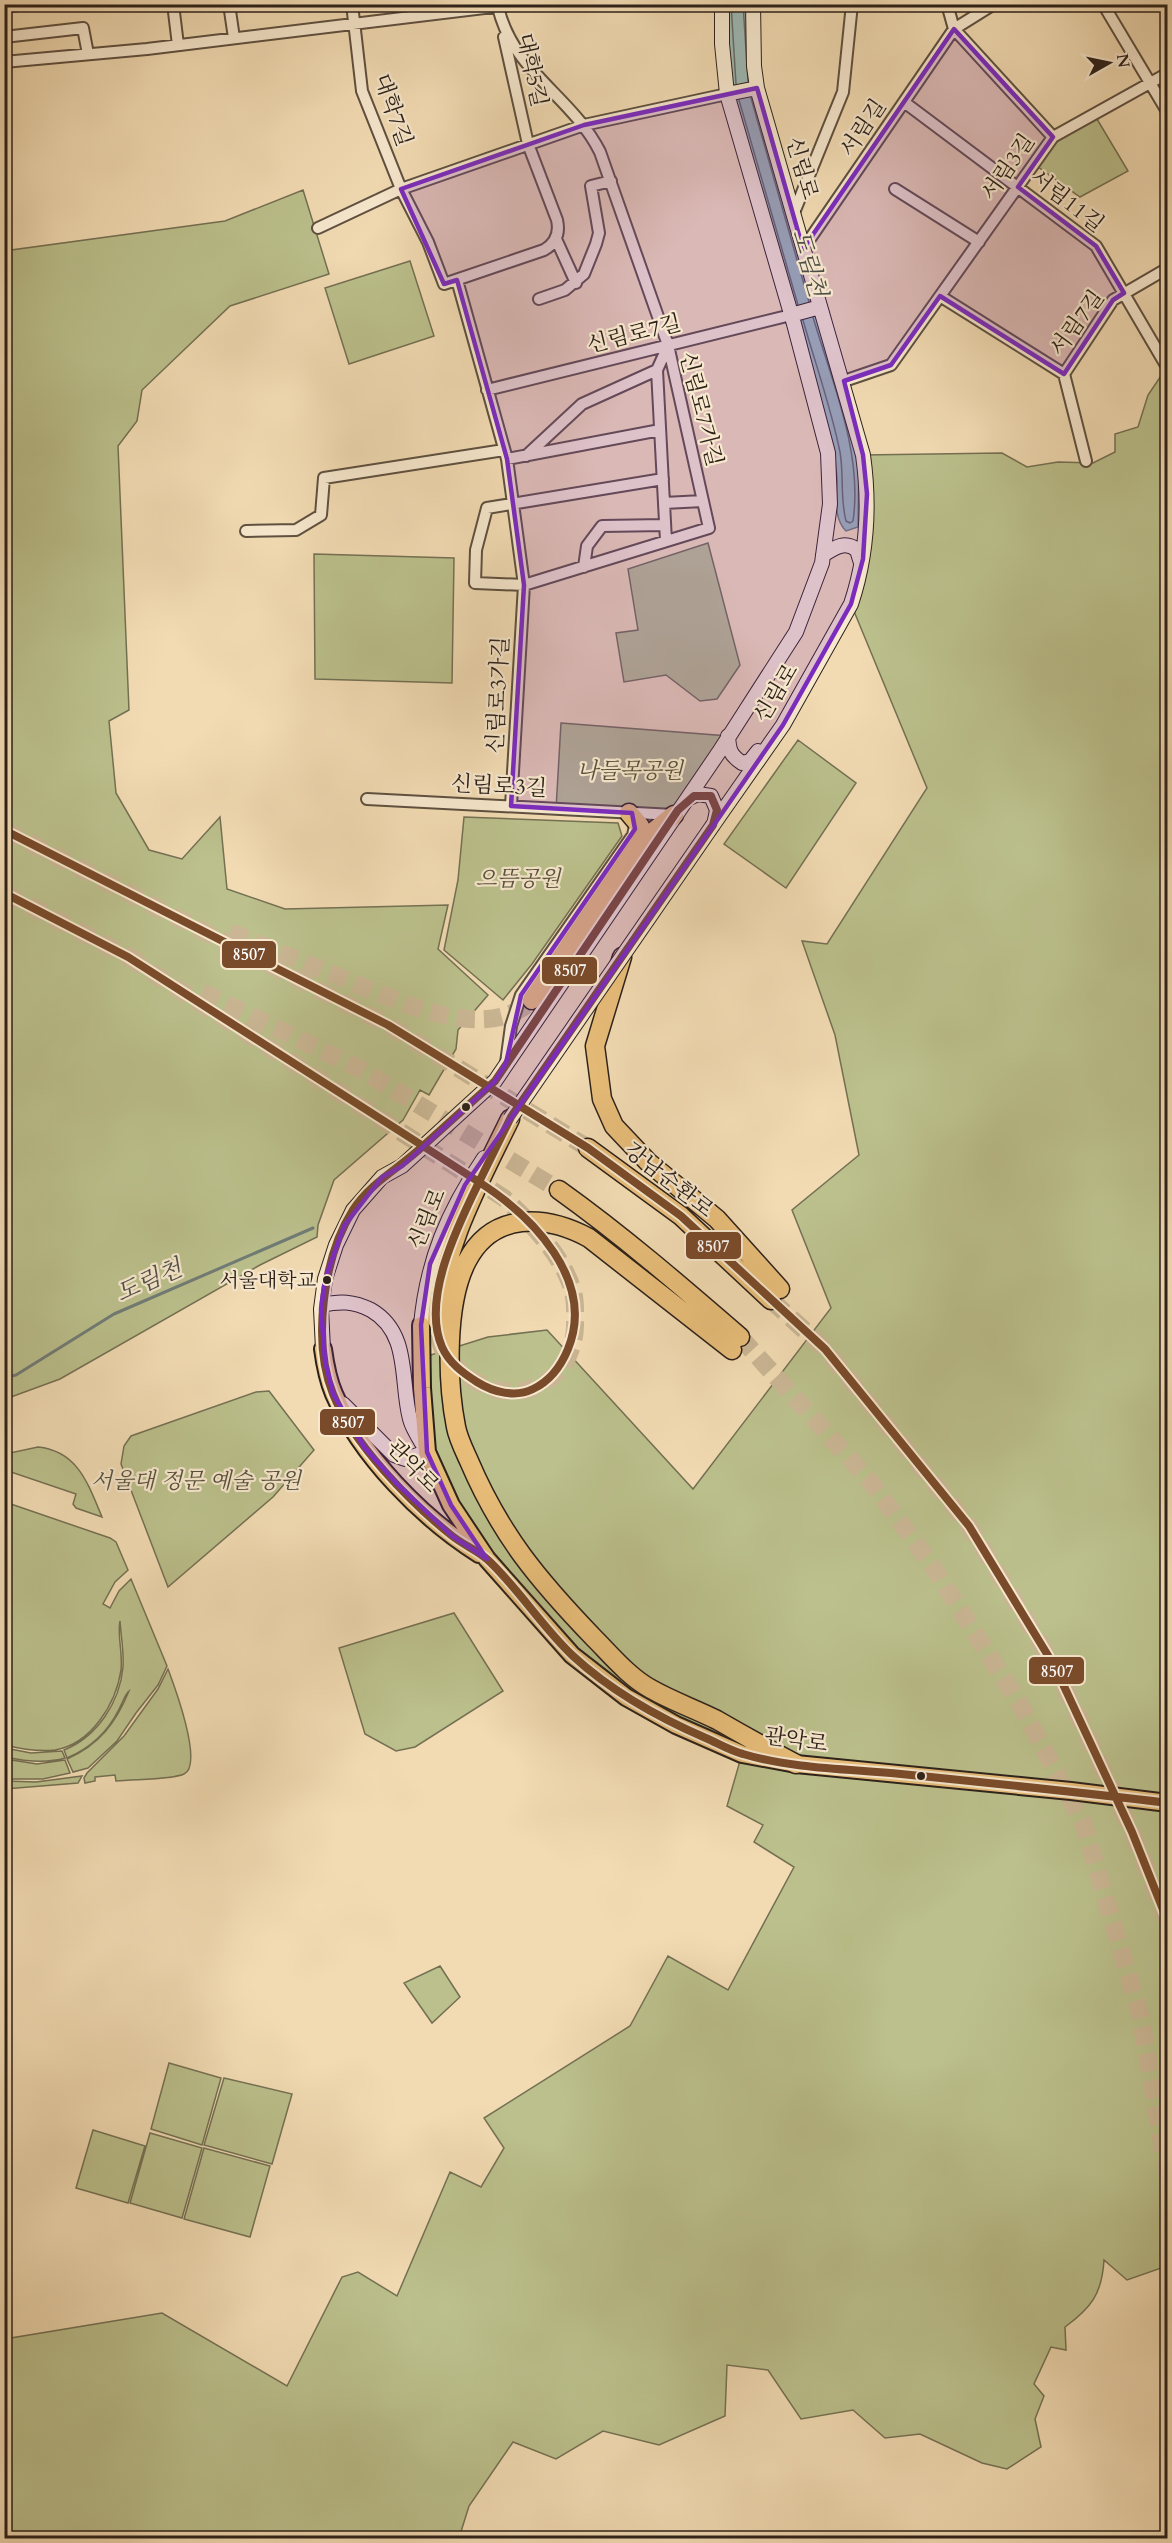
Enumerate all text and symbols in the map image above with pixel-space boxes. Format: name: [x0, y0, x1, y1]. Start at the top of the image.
street label: 대학5길: [510, 30, 554, 110]
north arrow: [1079, 33, 1139, 93]
text: N: [1111, 52, 1135, 69]
street label: 대학7길: [367, 70, 419, 150]
street label: 서림길: [833, 93, 893, 163]
street label: 서림3길: [974, 128, 1042, 206]
street label: 신림로: [779, 133, 825, 203]
street label: 서림11길: [1024, 163, 1110, 239]
water label: 도림천: [784, 225, 835, 303]
street label: 서림7길: [1043, 284, 1111, 362]
street label: 신림로7길: [584, 308, 684, 360]
street label: 신림로7가길: [672, 348, 730, 470]
street label: 신림로3가길: [480, 636, 516, 754]
street label: 신림로: [747, 658, 805, 728]
park label: 나들목공원: [577, 756, 685, 786]
street label: 신림로3길: [450, 769, 548, 803]
park label: 으뜸공원: [475, 864, 562, 894]
line badge: 8507: [221, 940, 277, 969]
text: 8507: [233, 944, 265, 966]
line badge: 8507: [541, 956, 598, 985]
text: 8507: [554, 960, 586, 982]
unlabelled marker: [460, 1101, 472, 1113]
street label: 강남순환로: [618, 1135, 720, 1225]
street label: 신림로: [401, 1184, 453, 1254]
line badge: 8507: [685, 1231, 742, 1260]
text: 8507: [697, 1236, 729, 1258]
water label: 도림천: [111, 1251, 189, 1310]
place label: 서울대학교: [219, 1267, 317, 1294]
marker: 서울대학교: [321, 1274, 333, 1286]
line badge: 8507: [319, 1408, 376, 1436]
text: 8507: [332, 1412, 364, 1434]
street label: 관악로: [380, 1433, 446, 1499]
park label: 서울대 정문 예술 공원: [91, 1466, 303, 1496]
line badge: 8507: [1028, 1656, 1085, 1685]
text: 8507: [1041, 1661, 1073, 1683]
street label: 관악로: [762, 1721, 830, 1759]
unlabelled marker: [915, 1770, 927, 1782]

